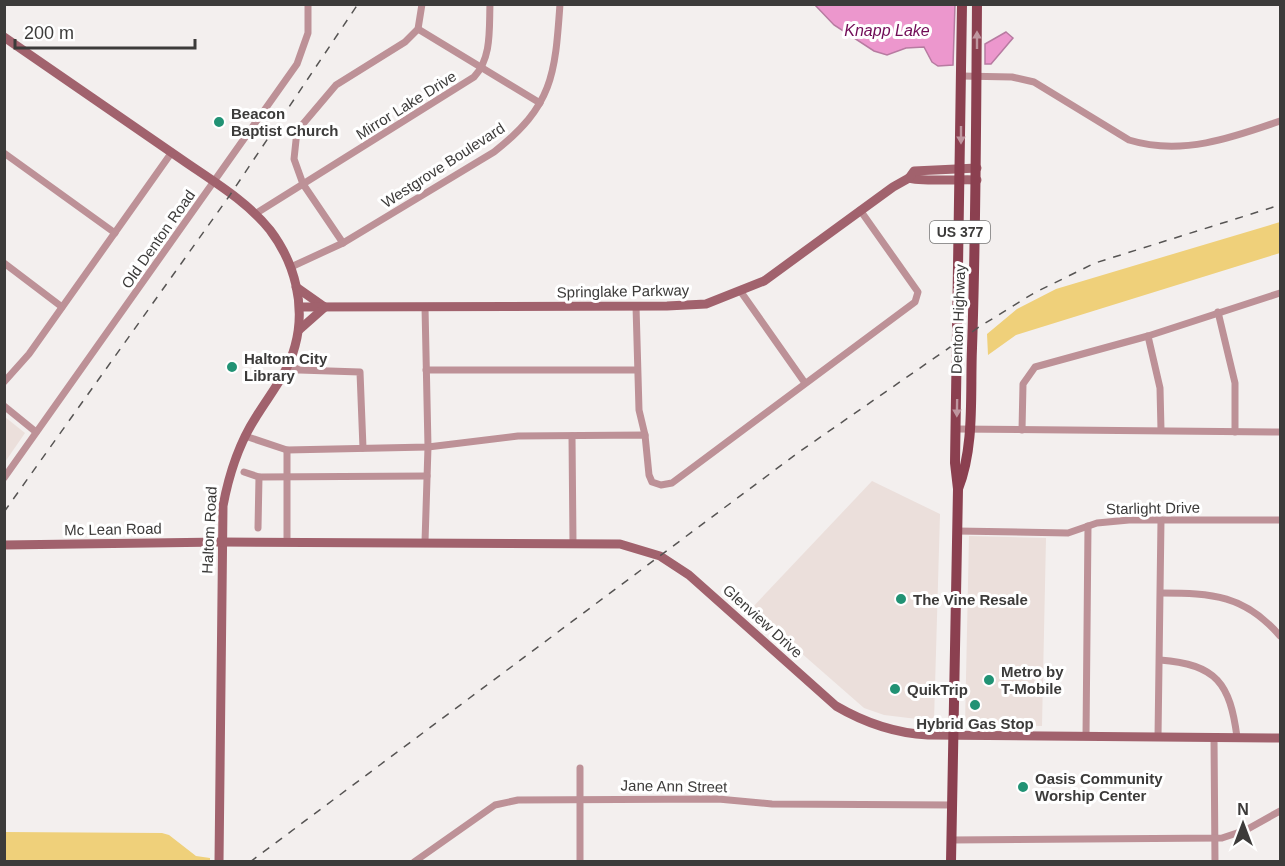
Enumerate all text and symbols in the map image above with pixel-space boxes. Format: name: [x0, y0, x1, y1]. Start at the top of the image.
scale bar: [15, 12, 195, 50]
water label: Knapp Lake: [844, 22, 930, 39]
text: 200 m: [24, 23, 74, 43]
one-way arrow: [972, 30, 982, 49]
street label: Mirror Lake Drive: [353, 67, 459, 143]
place label: Beacon Baptist Church: [231, 105, 339, 139]
marker: Beacon Baptist Church: [212, 115, 226, 129]
street label: Westgrove Boulevard: [378, 119, 508, 211]
one-way arrow: [957, 125, 966, 144]
street label: Old Denton Road: [118, 187, 198, 291]
road number: US 377: [930, 221, 990, 243]
street label: Denton Highway: [948, 263, 968, 374]
street label: Springlake Parkway: [557, 281, 690, 301]
place label: Haltom City Library: [244, 350, 328, 384]
marker: Haltom City Library: [225, 360, 239, 374]
one-way arrow: [952, 399, 961, 418]
street label: Haltom Road: [198, 486, 220, 574]
street label: Starlight Drive: [1106, 499, 1200, 517]
street label: Mc Lean Road: [64, 520, 162, 538]
street label: Glenview Drive: [720, 581, 806, 661]
place label: The Vine Resale: [913, 591, 1028, 608]
marker: The Vine Resale: [894, 592, 908, 606]
place label: Metro by T-Mobile: [1001, 663, 1064, 697]
marker: Metro by T-Mobile: [982, 673, 996, 687]
place label: QuikTrip: [907, 681, 968, 698]
marker: QuikTrip: [888, 682, 902, 696]
marker: Hybrid Gas Stop: [968, 698, 982, 712]
place label: Hybrid Gas Stop: [916, 715, 1034, 732]
place label: Oasis Community Worship Center: [1035, 770, 1163, 804]
street label: Jane Ann Street: [620, 777, 728, 795]
marker: Oasis Community Worship Center: [1016, 780, 1030, 794]
north arrow: [1213, 794, 1273, 854]
text: N: [1237, 801, 1249, 818]

